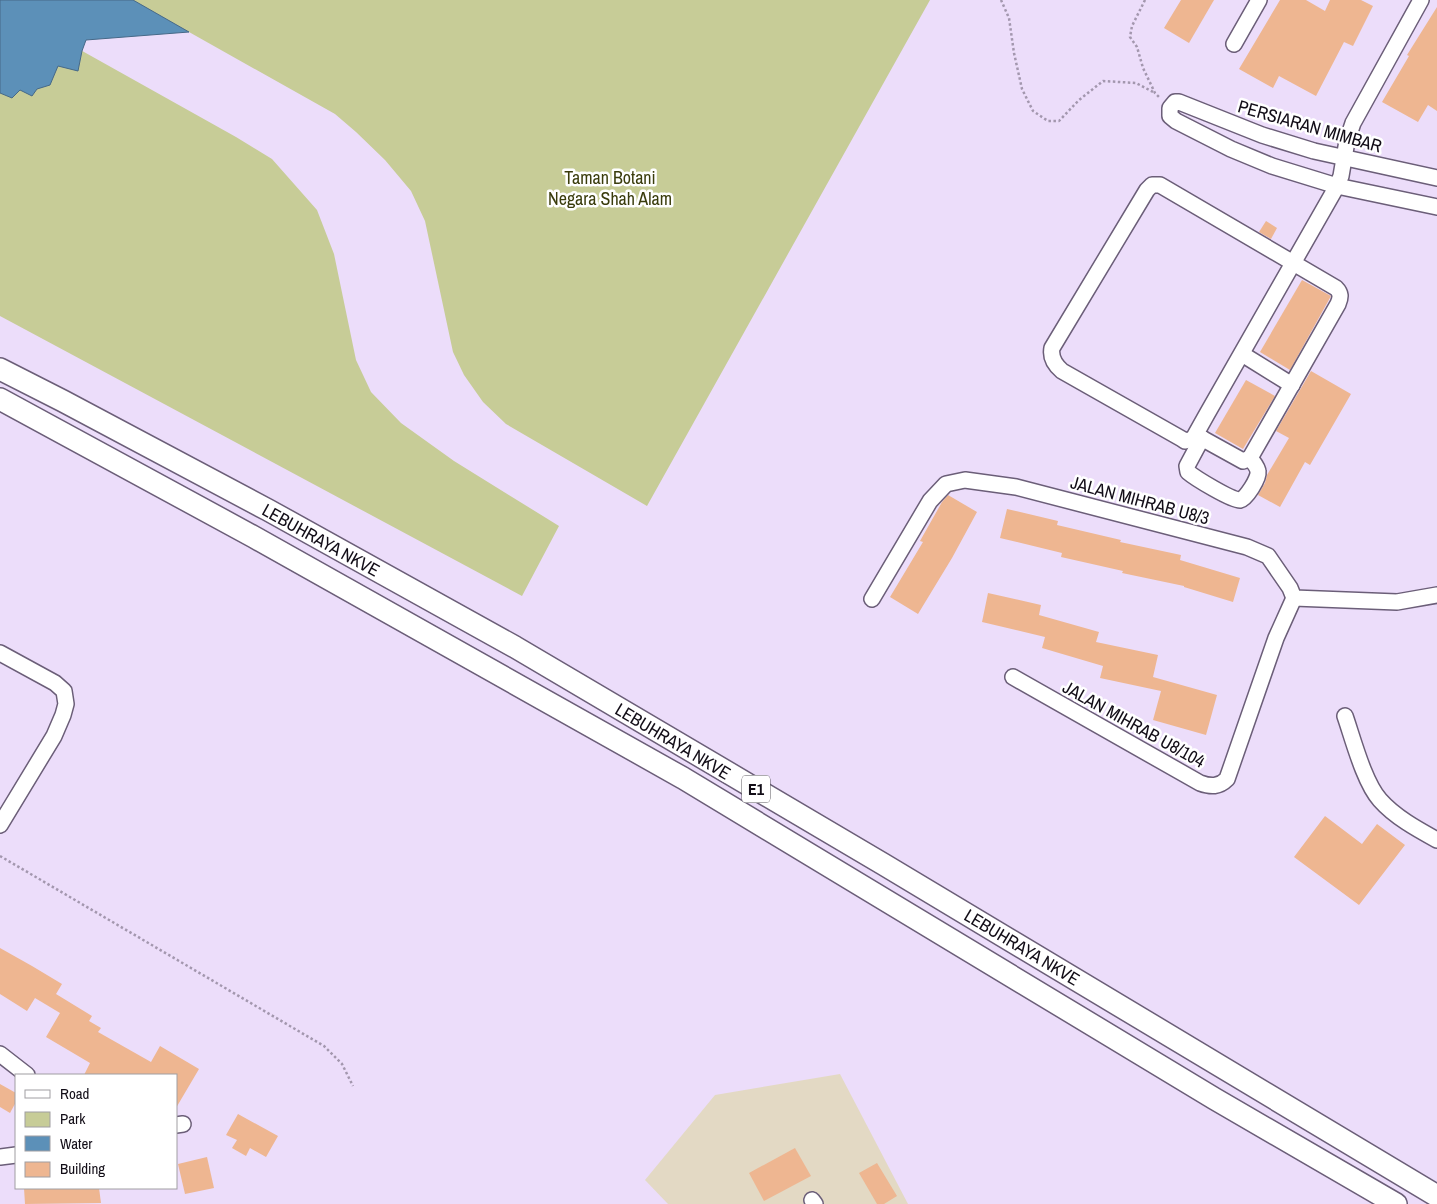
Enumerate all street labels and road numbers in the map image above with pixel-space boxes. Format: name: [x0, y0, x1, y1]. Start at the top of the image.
street label: PERSIARAN MIMBAR: [1235, 94, 1385, 159]
street label: JALAN MIHRAB U8/3: [1068, 469, 1212, 531]
street label: LEBUHRAYA NKVE: [258, 497, 384, 583]
street label: JALAN MIHRAB U8/104: [1058, 674, 1210, 774]
street label: LEBUHRAYA NKVE: [611, 697, 735, 785]
road number: E1: [742, 776, 770, 802]
street label: LEBUHRAYA NKVE: [960, 903, 1084, 991]

